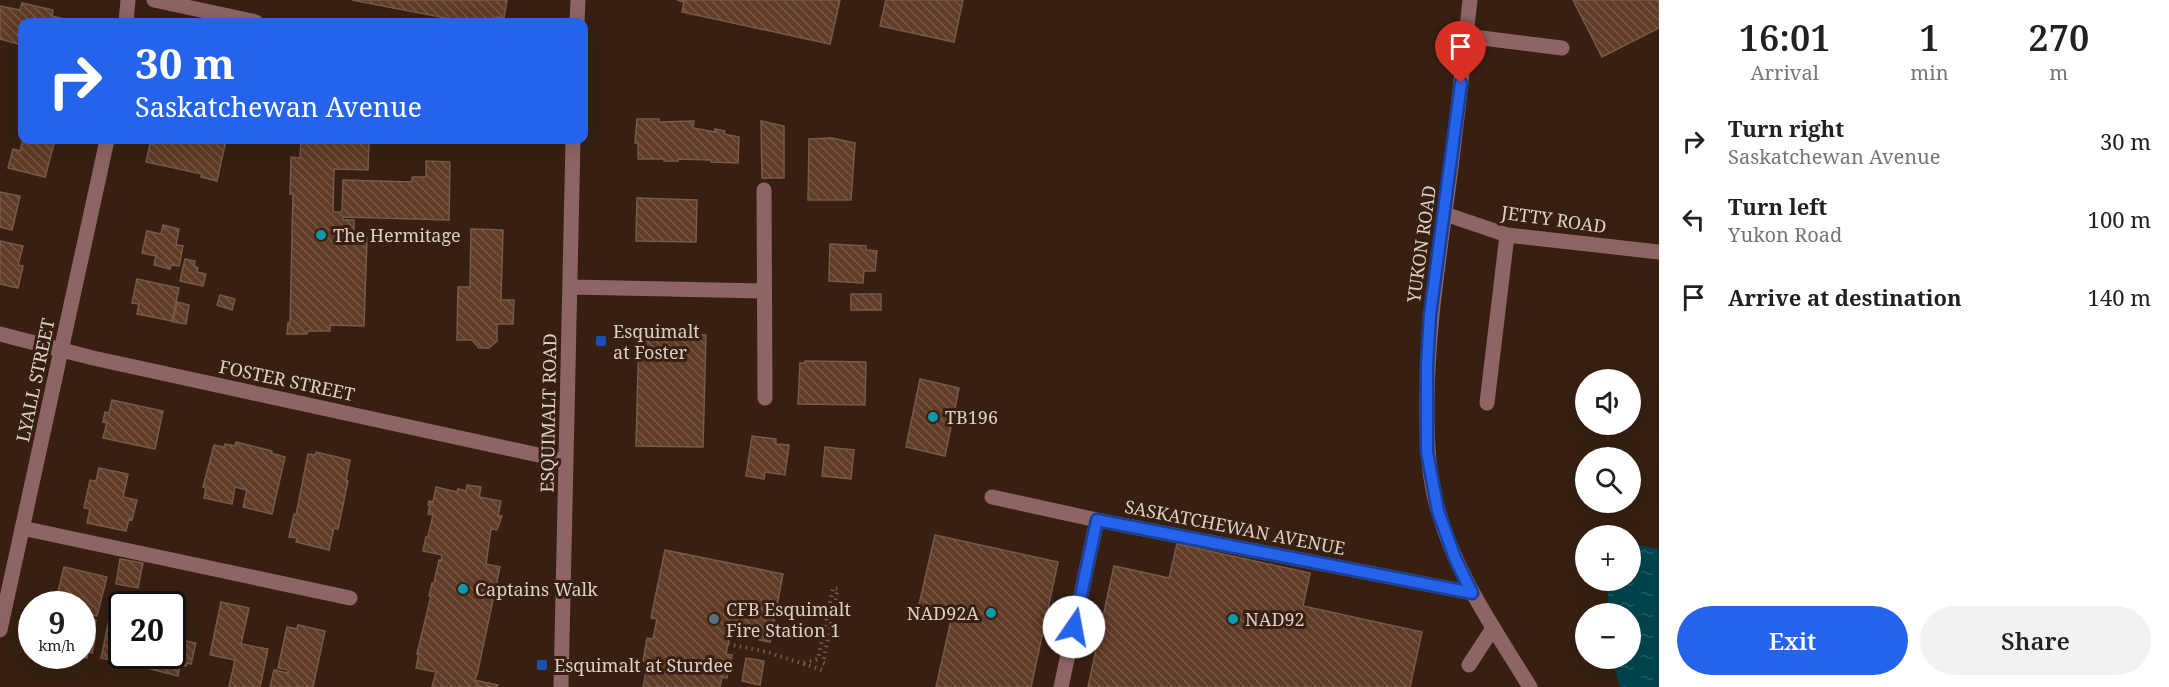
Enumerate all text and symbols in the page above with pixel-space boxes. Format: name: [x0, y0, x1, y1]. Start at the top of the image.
text: 16:01: [1739, 13, 1831, 62]
text: 1: [1919, 13, 1940, 62]
text: 270: [2028, 13, 2089, 62]
pin: [1435, 21, 1486, 83]
icon: arrive: [1444, 30, 1477, 63]
text: 30 m: [135, 34, 235, 91]
icon: right: [36, 42, 114, 120]
text: Arrival: [1750, 59, 1819, 86]
text: min: [1910, 59, 1949, 86]
text: m: [2049, 59, 2068, 86]
text: Saskatchewan Avenue: [135, 88, 422, 125]
text: Turn right: [1728, 113, 1844, 143]
icon: right: [1677, 125, 1710, 158]
text: 30 m: [2100, 126, 2151, 156]
text: Saskatchewan Avenue: [1728, 143, 1940, 170]
street label: YUKON ROAD: [1401, 184, 1441, 305]
text: Turn left: [1728, 191, 1827, 221]
street label: JETTY ROAD: [1499, 200, 1608, 238]
icon: left: [1677, 203, 1710, 236]
text: 100 m: [2088, 204, 2151, 234]
text: Yukon Road: [1728, 221, 1842, 248]
place label: The Hermitage: [333, 223, 461, 247]
marker: The Hermitage: [314, 228, 328, 242]
icon: arrive: [1677, 281, 1710, 314]
text: Arrive at destination: [1728, 282, 1962, 312]
text: 140 m: [2088, 282, 2151, 312]
street label: LYALL STREET: [10, 316, 60, 444]
place label: Esquimalt at Foster: [613, 319, 700, 364]
street label: ESQUIMALT ROAD: [535, 333, 561, 493]
marker: Esquimalt at Foster: [594, 334, 608, 348]
street label: FOSTER STREET: [217, 354, 357, 406]
map controls: [1575, 369, 1641, 669]
button: sound: [1575, 369, 1641, 435]
place label: TB196: [945, 405, 998, 429]
marker: TB196: [926, 410, 940, 424]
button: search: [1575, 447, 1641, 513]
street label: SASKATCHEWAN AVENUE: [1123, 494, 1347, 560]
button: +: [1575, 525, 1641, 591]
place label: Captains Walk: [475, 577, 598, 601]
marker: Captains Walk: [456, 582, 470, 596]
speed limit sign: 20: [108, 591, 186, 669]
position arrow: [1042, 595, 1106, 659]
place label: CFB Esquimalt Fire Station 1: [726, 597, 851, 642]
place label: NAD92A: [907, 601, 979, 625]
text: 9: [49, 602, 65, 643]
button: −: [1575, 603, 1641, 669]
marker: NAD92A: [984, 606, 998, 620]
button: Exit: [1677, 606, 1908, 675]
button: Share: [1920, 606, 2151, 675]
place label: NAD92: [1245, 607, 1305, 631]
marker: CFB Esquimalt Fire Station 1: [707, 612, 721, 626]
marker: NAD92: [1226, 612, 1240, 626]
text: km/h: [39, 635, 75, 655]
place label: Esquimalt at Sturdee: [554, 653, 733, 677]
marker: Esquimalt at Sturdee: [535, 658, 549, 672]

